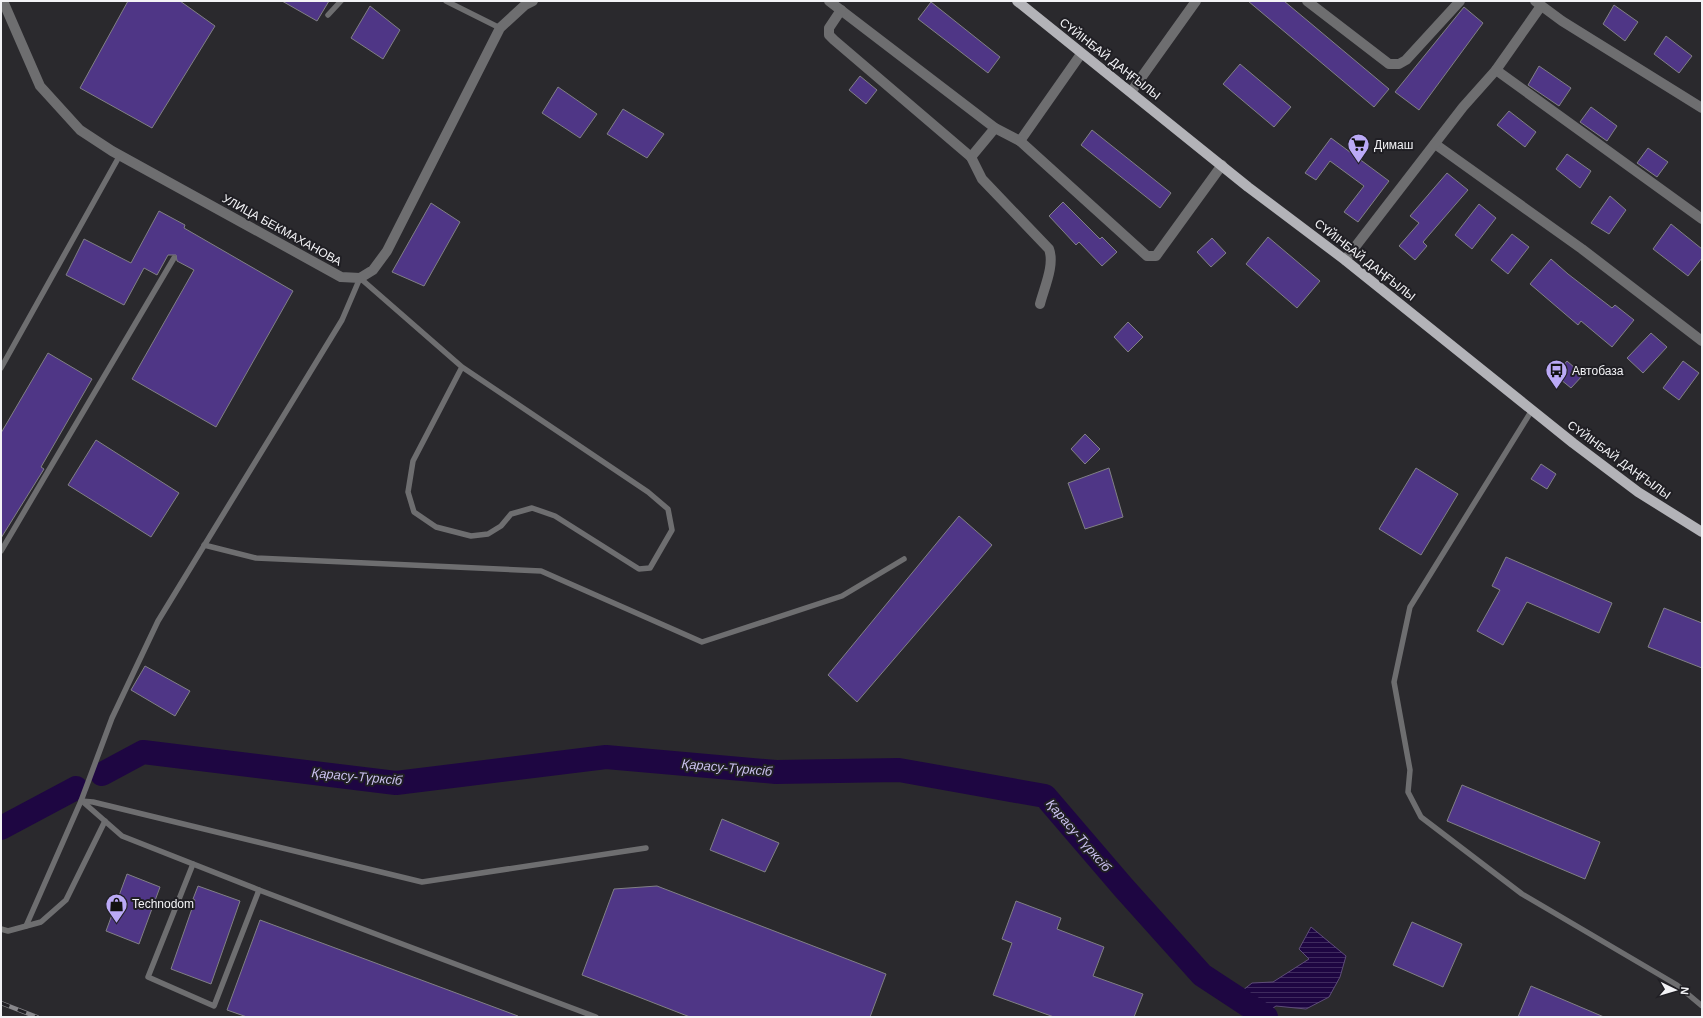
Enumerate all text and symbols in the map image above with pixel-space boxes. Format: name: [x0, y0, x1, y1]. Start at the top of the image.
street label: СҮЙІНБАЙ ДАҢҒЫЛЫ: [1057, 15, 1164, 103]
supermarket icon: Димаш: [1345, 132, 1371, 165]
place label: Димаш: [1374, 138, 1413, 152]
street label: УЛИЦА БЕКМАХАНОВА: [220, 191, 344, 269]
street label: СҮЙІНБАЙ ДАҢҒЫЛЫ: [1312, 216, 1419, 304]
bus stop icon: Автобаза: [1543, 358, 1569, 391]
place label: Автобаза: [1572, 364, 1624, 378]
street label: СҮЙІНБАЙ ДАҢҒЫЛЫ: [1565, 417, 1674, 502]
water label: Қарасу-Түрксіб: [681, 756, 774, 779]
water label: Қарасу-Түрксіб: [311, 765, 404, 788]
water label: Қарасу-Түрксіб: [1043, 796, 1115, 875]
shop icon: Technodom: [103, 891, 129, 924]
place label: Technodom: [132, 897, 194, 911]
north arrow: [1655, 970, 1695, 1010]
text: N: [1679, 986, 1691, 995]

